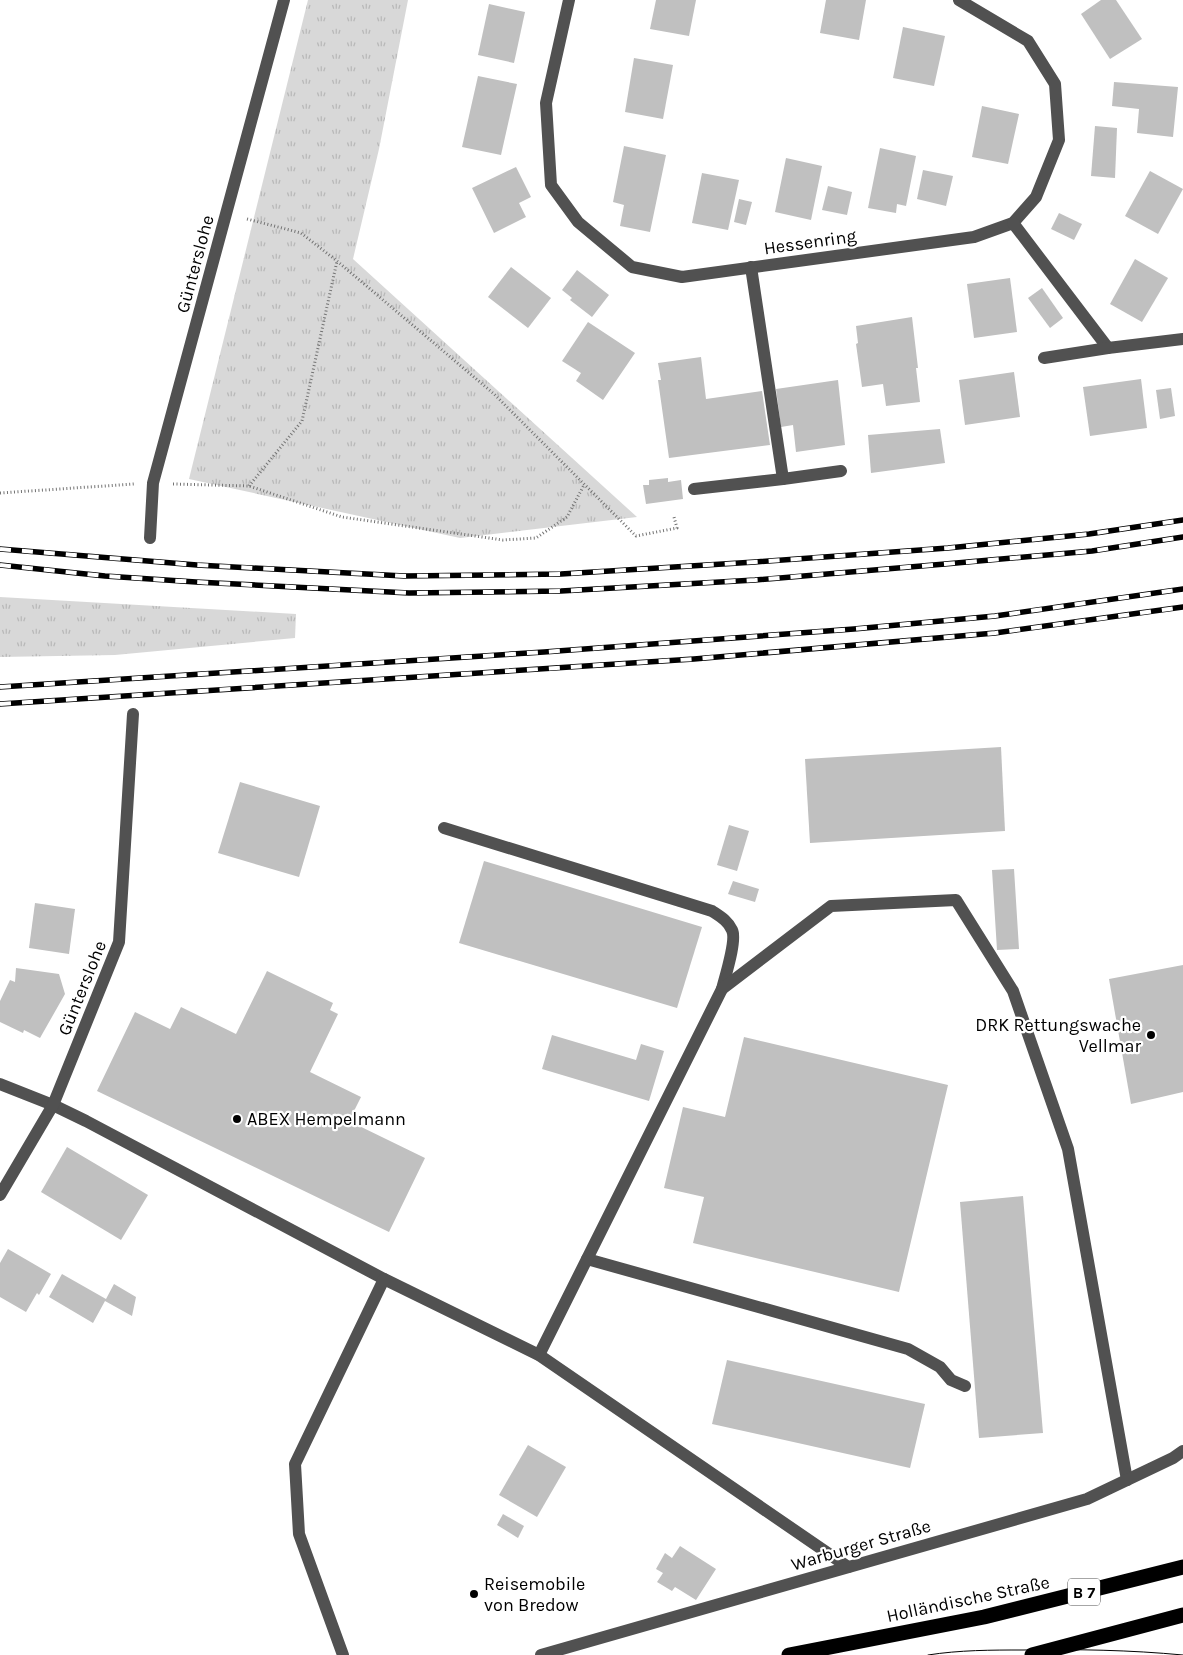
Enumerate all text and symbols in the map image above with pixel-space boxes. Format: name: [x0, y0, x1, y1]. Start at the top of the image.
street label: Günterslohe: [171, 213, 219, 315]
street label: Hessenring: [762, 225, 858, 259]
street label: Günterslohe: [53, 937, 111, 1039]
place label: DRK Rettungswache Vellmar: [975, 1014, 1141, 1057]
marker: DRK Rettungswache Vellmar: [1145, 1029, 1157, 1041]
place label: ABEX Hempelmann: [247, 1108, 406, 1130]
marker: ABEX Hempelmann: [231, 1113, 243, 1125]
street label: Warburger Straße: [789, 1515, 933, 1575]
street label: Holländische Straße: [884, 1571, 1052, 1627]
place label: Reisemobile von Bredow: [484, 1573, 585, 1616]
road number: B 7: [1068, 1578, 1100, 1605]
marker: Reisemobile von Bredow: [468, 1588, 480, 1600]

